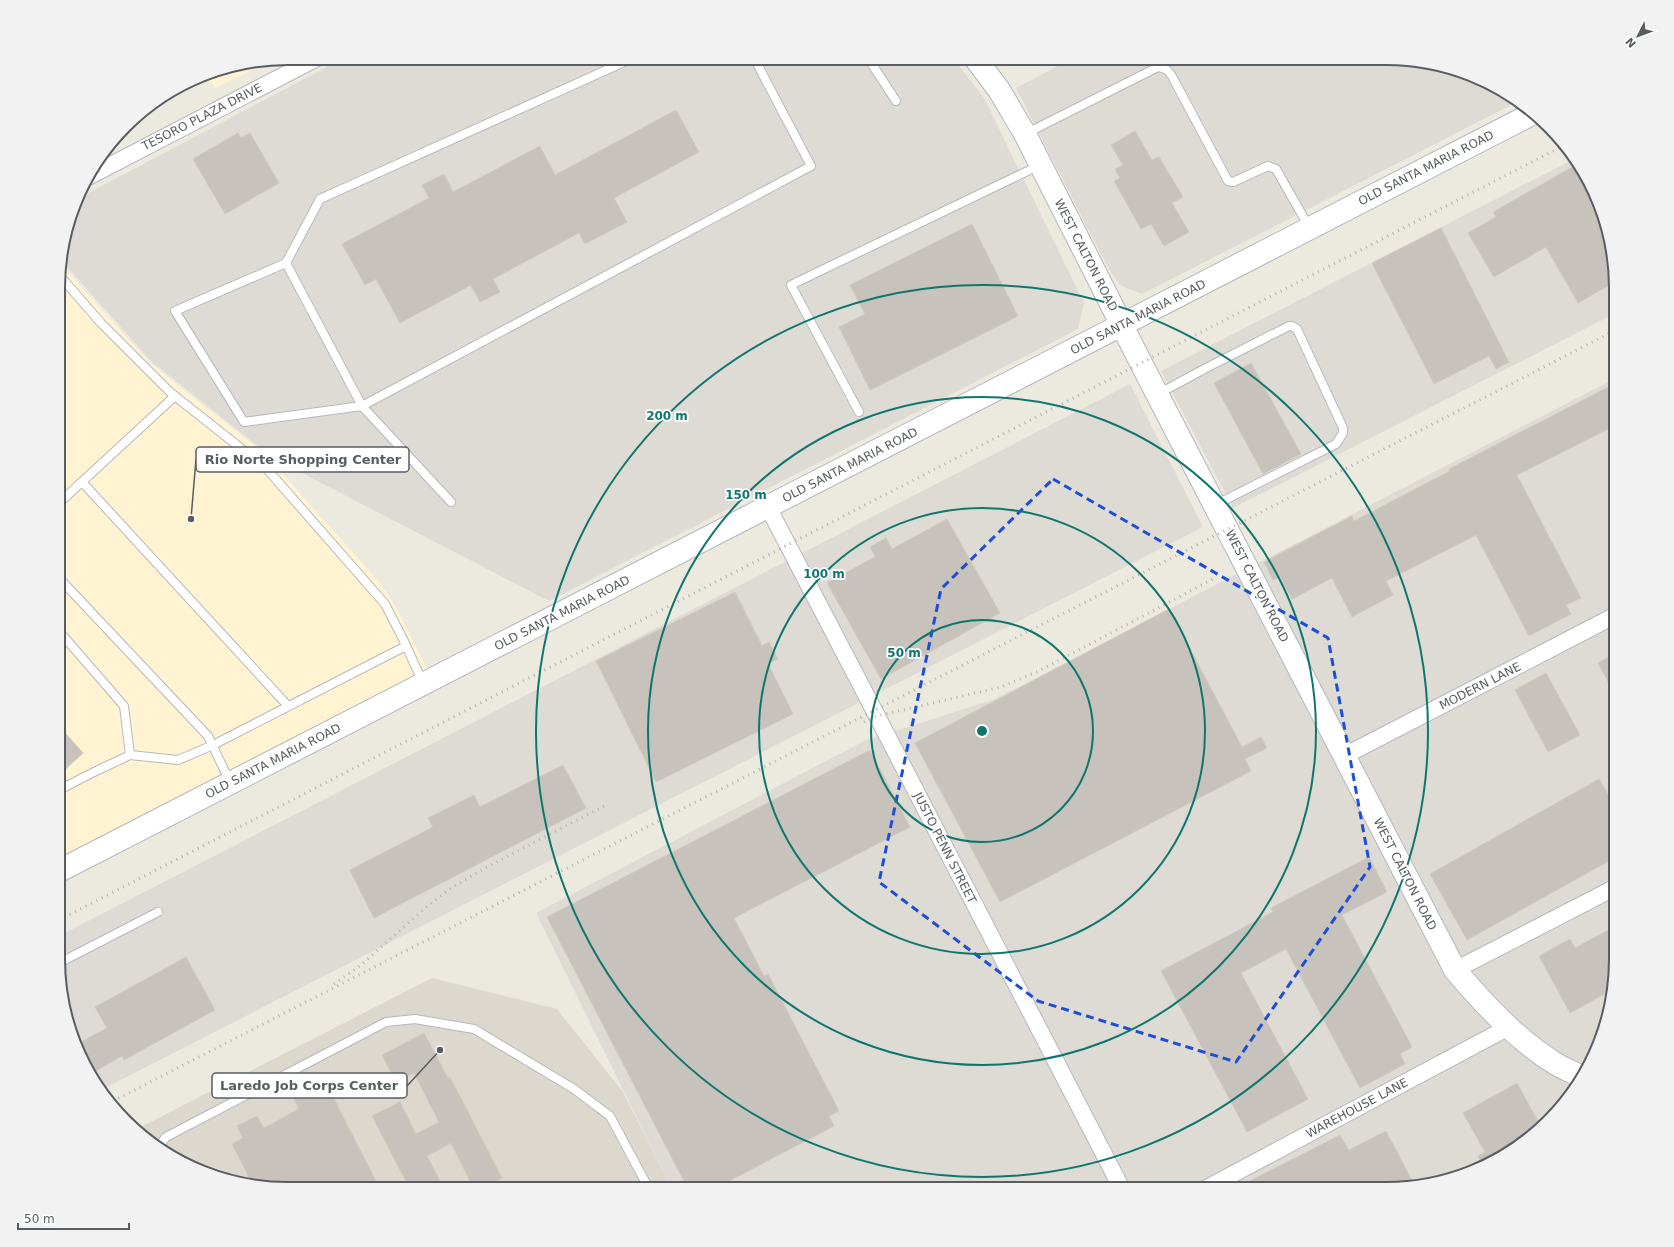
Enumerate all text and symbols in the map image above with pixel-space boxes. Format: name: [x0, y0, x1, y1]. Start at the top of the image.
north arrow: [1618, 16, 1658, 56]
text: N: [1623, 35, 1639, 50]
street label: TESORO PLAZA DRIVE: [139, 81, 264, 154]
street label: OLD SANTA MARIA ROAD: [1356, 128, 1496, 208]
street label: WEST CALTON ROAD: [1052, 196, 1120, 314]
street label: OLD SANTA MARIA ROAD: [1068, 277, 1208, 357]
text: 200 m: [646, 409, 688, 423]
street label: OLD SANTA MARIA ROAD: [780, 425, 920, 505]
callout: Rio Norte Shopping Center: [196, 447, 409, 472]
text: Rio Norte Shopping Center: [205, 452, 402, 467]
text: 150 m: [725, 488, 767, 502]
street label: WEST CALTON ROAD: [1223, 527, 1291, 645]
text: 100 m: [803, 567, 845, 581]
street label: OLD SANTA MARIA ROAD: [492, 573, 632, 653]
text: 50 m: [887, 646, 921, 660]
street label: MODERN LANE: [1437, 659, 1523, 713]
street label: OLD SANTA MARIA ROAD: [203, 721, 343, 801]
centre of rings: [975, 724, 989, 738]
street label: JUSTO PENN STREET: [910, 789, 979, 907]
street label: WEST CALTON ROAD: [1371, 815, 1439, 933]
callout: Laredo Job Corps Center: [212, 1073, 407, 1098]
street label: WAREHOUSE LANE: [1304, 1075, 1410, 1141]
text: Laredo Job Corps Center: [220, 1078, 399, 1093]
scale bar: [18, 1205, 129, 1231]
text: 50 m: [24, 1212, 55, 1226]

